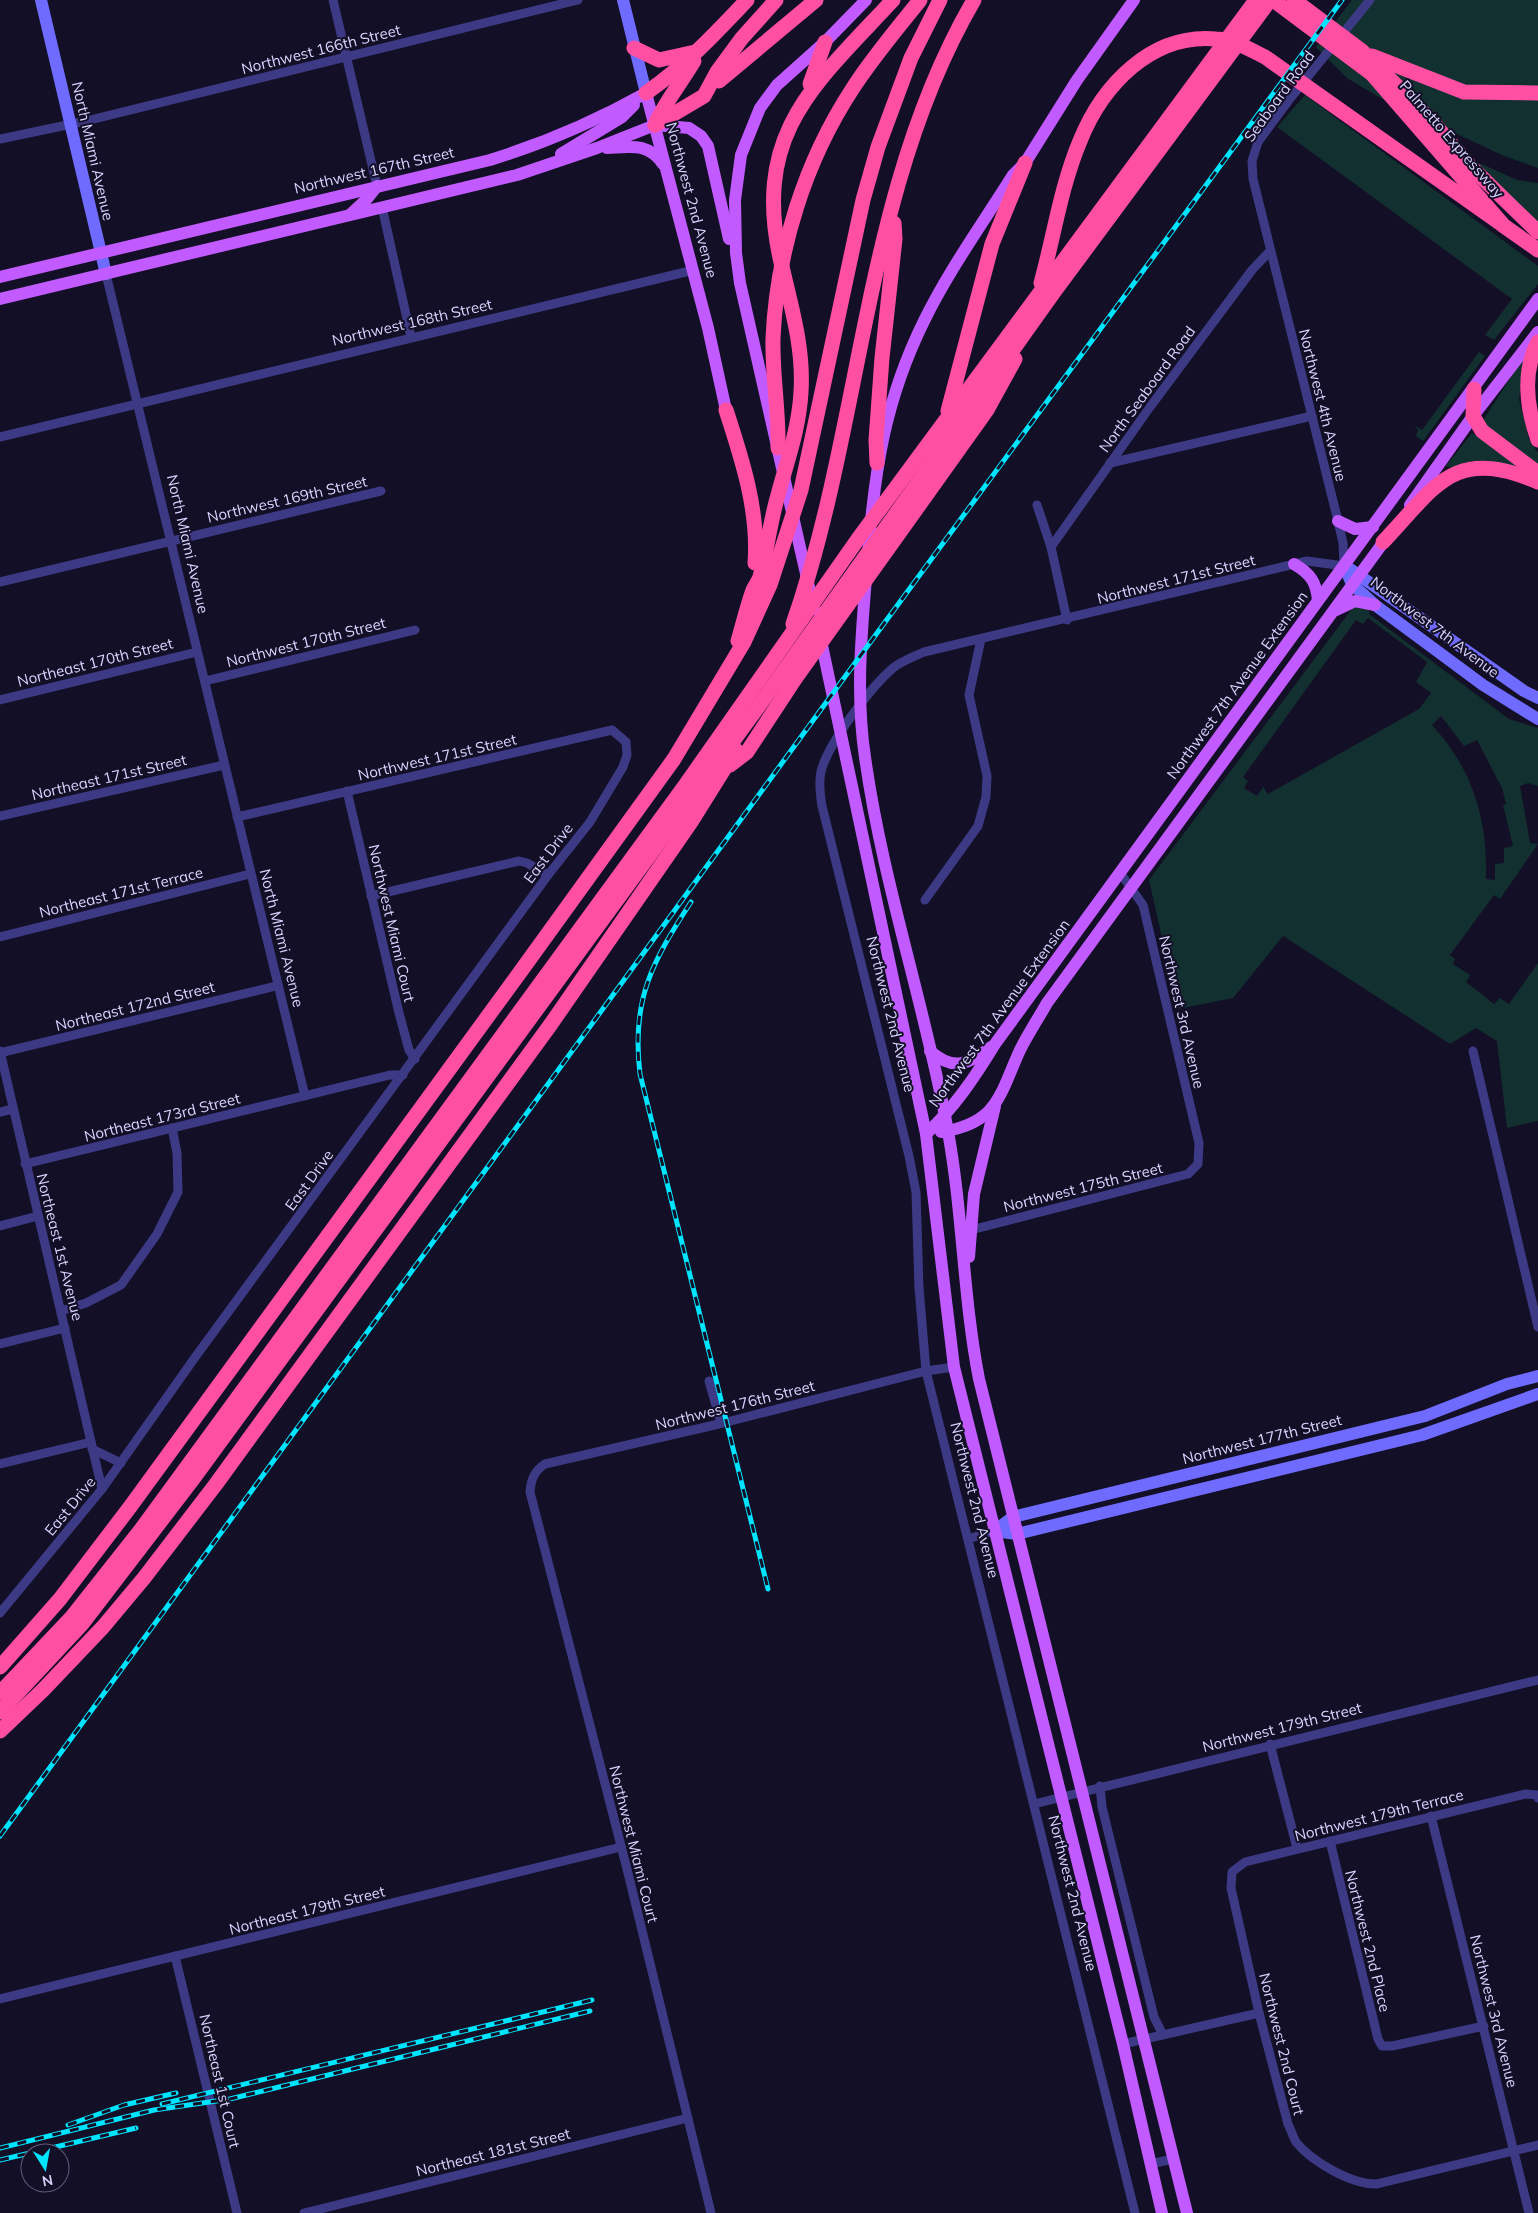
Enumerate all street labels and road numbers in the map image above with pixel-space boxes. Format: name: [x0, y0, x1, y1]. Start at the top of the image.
street label: Northwest 166th Street: [239, 20, 403, 78]
street label: Seaboard Road: [1240, 47, 1318, 145]
street label: Palmetto Expressway: [1396, 76, 1508, 202]
street label: North Miami Avenue: [68, 80, 118, 222]
street label: Northwest 2nd Avenue: [662, 120, 722, 280]
street label: Northwest 167th Street: [292, 142, 456, 198]
street label: Northwest 168th Street: [330, 294, 494, 350]
street label: North Seaboard Road: [1095, 322, 1199, 456]
street label: Northwest 4th Avenue: [1295, 327, 1351, 483]
street label: Northwest 169th Street: [205, 471, 369, 527]
street label: North Miami Avenue: [163, 473, 213, 615]
street label: Northwest 171st Street: [1095, 550, 1257, 608]
street label: Northwest 7th Avenue: [1367, 572, 1503, 682]
street label: Northwest 7th Avenue Extension: [1162, 587, 1312, 783]
street label: Northwest 170th Street: [224, 613, 388, 671]
street label: Northeast 170th Street: [15, 633, 175, 691]
street label: Northwest 171st Street: [356, 729, 518, 785]
street label: Northeast 171st Street: [30, 750, 188, 804]
street label: East Drive: [519, 819, 577, 887]
street label: Northwest Miami Court: [365, 842, 419, 1004]
street label: Northeast 171st Terrace: [37, 862, 205, 922]
street label: North Miami Avenue: [256, 867, 308, 1009]
street label: Northwest 7th Avenue Extension: [924, 915, 1074, 1111]
street label: Northwest 2nd Avenue: [862, 934, 920, 1094]
street label: Northwest 3rd Avenue: [1155, 934, 1209, 1090]
street label: Northeast 172nd Street: [53, 977, 217, 1035]
street label: Northeast 173rd Street: [82, 1088, 242, 1146]
street label: East Drive: [281, 1146, 337, 1214]
street label: Northwest 175th Street: [1001, 1158, 1165, 1216]
street label: Northeast 1st Avenue: [33, 1171, 87, 1323]
street label: Northwest 176th Street: [653, 1376, 817, 1434]
street label: Northwest 177th Street: [1180, 1410, 1344, 1468]
street label: Northwest 2nd Avenue: [946, 1420, 1004, 1580]
street label: East Drive: [40, 1473, 100, 1539]
street label: Northwest 179th Street: [1200, 1698, 1364, 1756]
street label: Northwest Miami Court: [605, 1763, 663, 1925]
street label: Northwest 179th Terrace: [1293, 1785, 1465, 1845]
street label: Northwest 2nd Avenue: [1044, 1813, 1102, 1973]
street label: Northwest 2nd Place: [1341, 1868, 1395, 2014]
street label: Northeast 179th Street: [227, 1881, 387, 1939]
street label: Northwest 3rd Avenue: [1466, 1933, 1522, 2089]
street label: Northwest 2nd Court: [1255, 1971, 1309, 2117]
street label: Northeast 1st Court: [195, 2012, 245, 2150]
street label: Northeast 181st Street: [414, 2124, 572, 2180]

